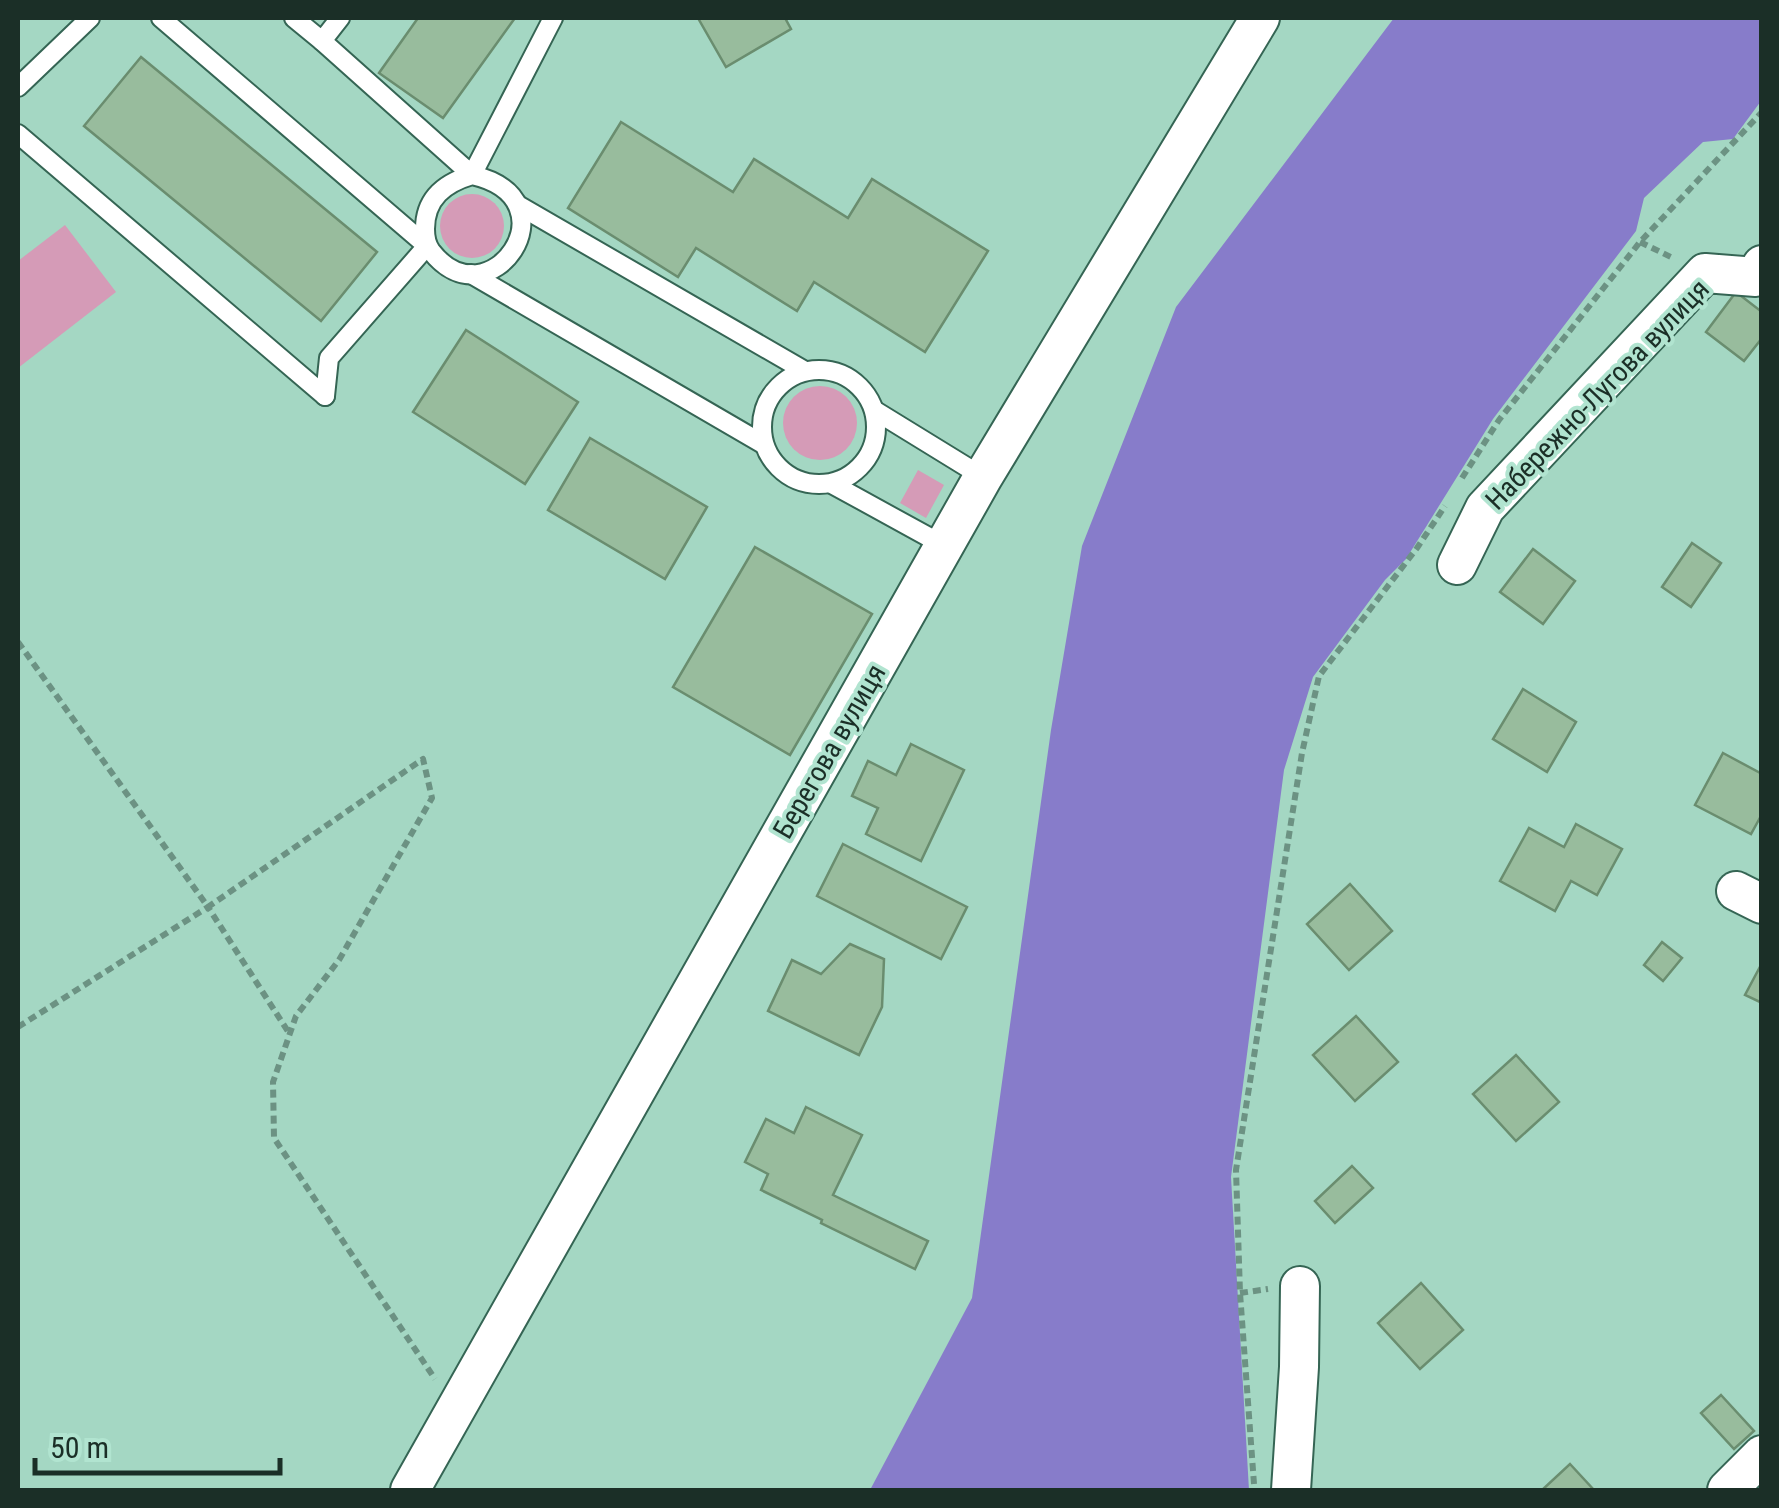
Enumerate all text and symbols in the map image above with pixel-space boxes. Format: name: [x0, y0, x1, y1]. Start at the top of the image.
street label: Набережно-Лугова вулиця: [1479, 272, 1716, 516]
street label: Берегова вулиця: [766, 658, 893, 844]
scale bar: [35, 1413, 280, 1475]
text: 50 m: [50, 1430, 109, 1465]

